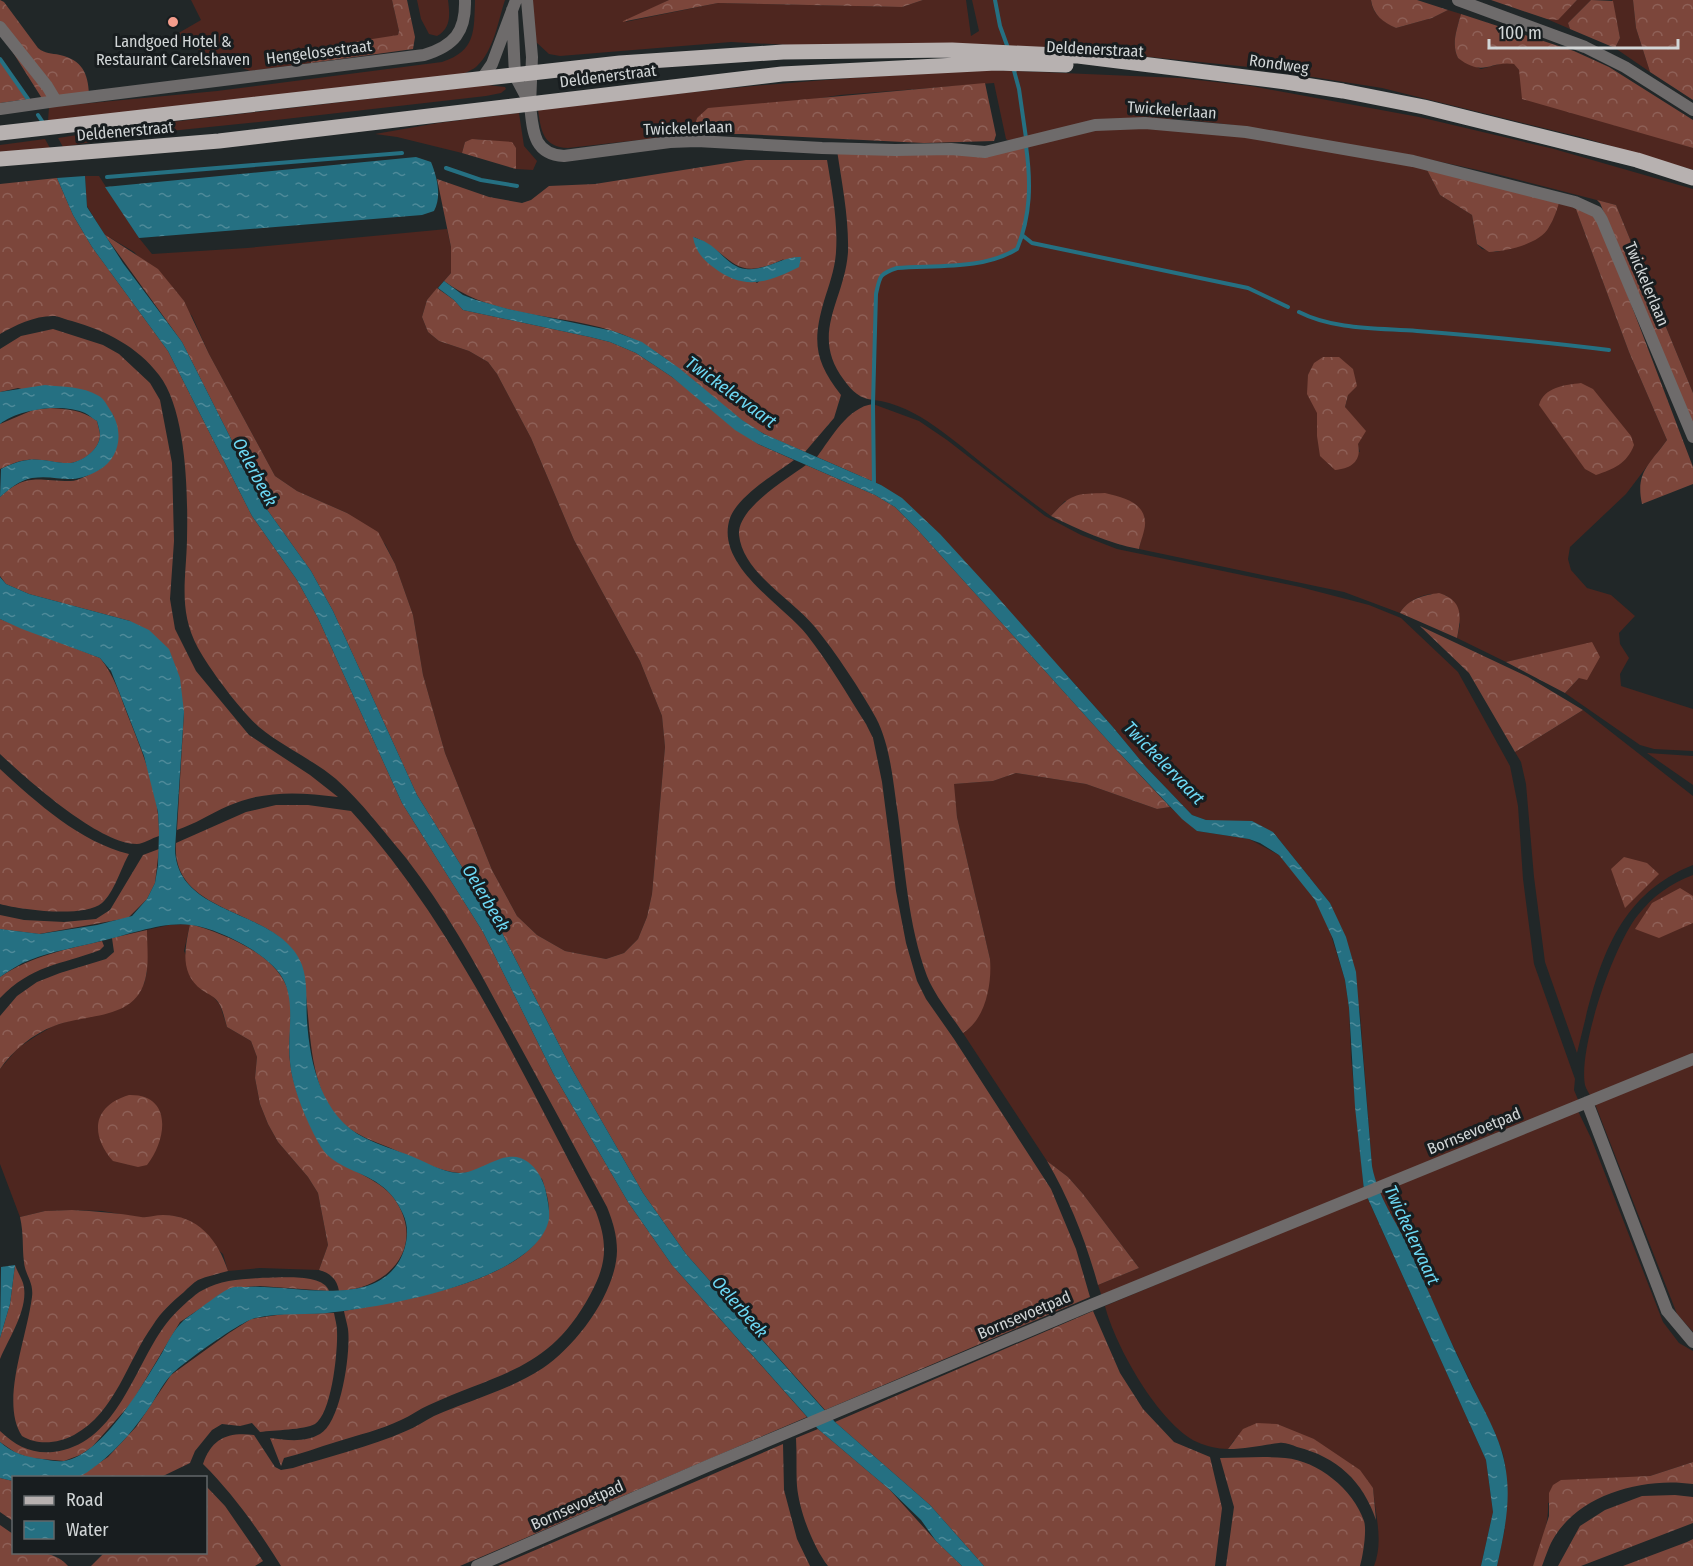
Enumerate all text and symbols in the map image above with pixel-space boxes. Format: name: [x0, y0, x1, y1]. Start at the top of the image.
scale bar: [1489, 12, 1678, 50]
marker: Landgoed Hotel & Restaurant Carelshaven: [166, 15, 180, 29]
text: 100 m: [1498, 22, 1542, 44]
place label: Landgoed Hotel & Restaurant Carelshaven: [96, 32, 250, 69]
street label: Hengelosestraat: [265, 36, 374, 68]
street label: Deldenerstraat: [1046, 37, 1145, 61]
street label: Rondweg: [1248, 50, 1310, 78]
street label: Deldenerstraat: [558, 61, 658, 91]
street label: Twickelerlaan: [1127, 97, 1217, 123]
street label: Deldenerstraat: [76, 117, 175, 145]
street label: Twickelerlaan: [643, 117, 733, 139]
street label: Twickelerlaan: [1621, 239, 1673, 329]
water label: Twickelervaart: [681, 352, 781, 432]
water label: Oelerbeek: [228, 434, 282, 510]
water label: Twickelervaart: [1119, 717, 1209, 809]
water label: Oelerbeek: [457, 860, 515, 936]
street label: Bornsevoetpad: [1424, 1104, 1524, 1158]
water label: Twickelervaart: [1379, 1182, 1445, 1288]
water label: Oelerbeek: [707, 1272, 773, 1342]
street label: Bornsevoetpad: [975, 1287, 1073, 1343]
legend: [12, 1476, 207, 1554]
street label: Bornsevoetpad: [528, 1476, 626, 1534]
text: Road: [66, 1489, 103, 1511]
text: Water: [66, 1519, 109, 1541]

